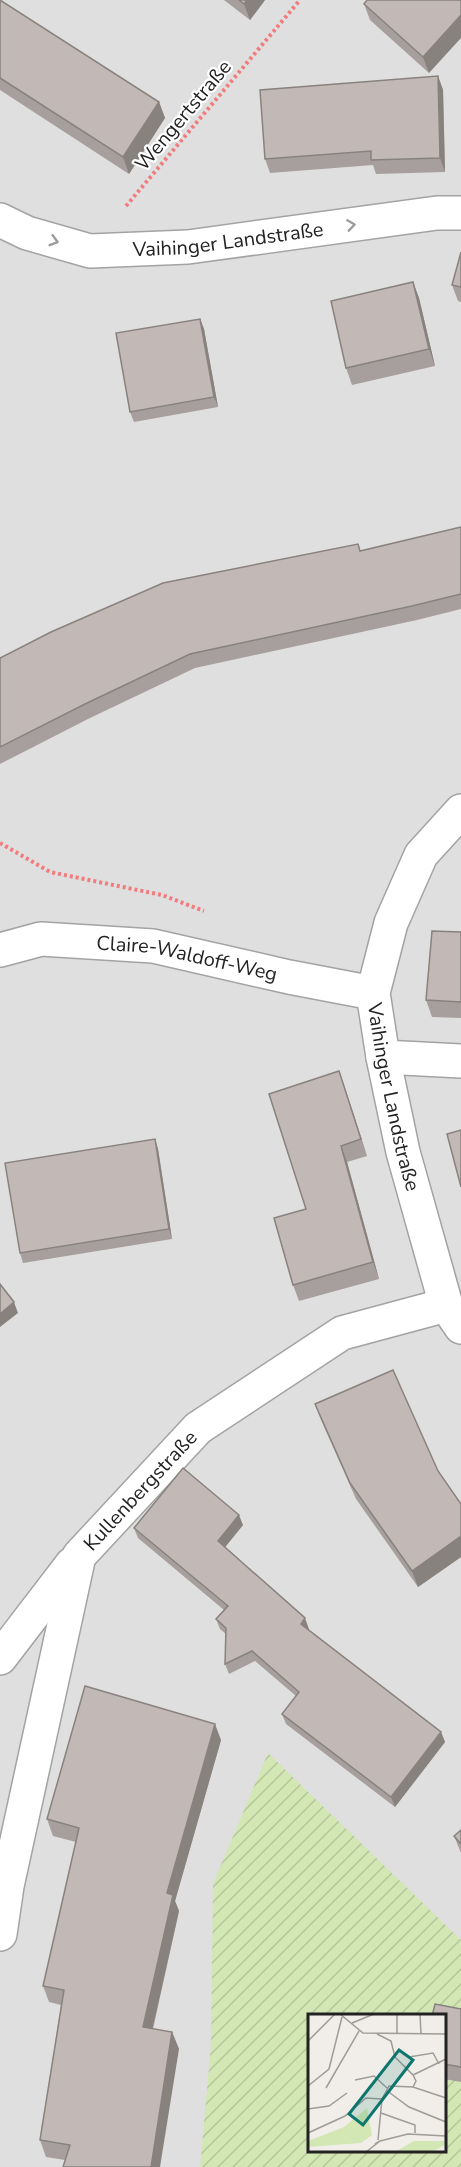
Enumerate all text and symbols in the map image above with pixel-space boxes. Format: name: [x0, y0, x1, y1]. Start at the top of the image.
street label: Wengertstraße: [129, 54, 238, 176]
street label: Vaihinger Landstraße: [131, 216, 325, 263]
one-way arrow: [347, 219, 356, 231]
one-way arrow: [48, 234, 59, 246]
street label: Claire-Waldoff-Weg: [96, 929, 280, 988]
street label: Vaihinger Landstraße: [361, 1000, 426, 1194]
street label: Kullenbergstraße: [78, 1424, 203, 1557]
inset map: [308, 2014, 446, 2152]

